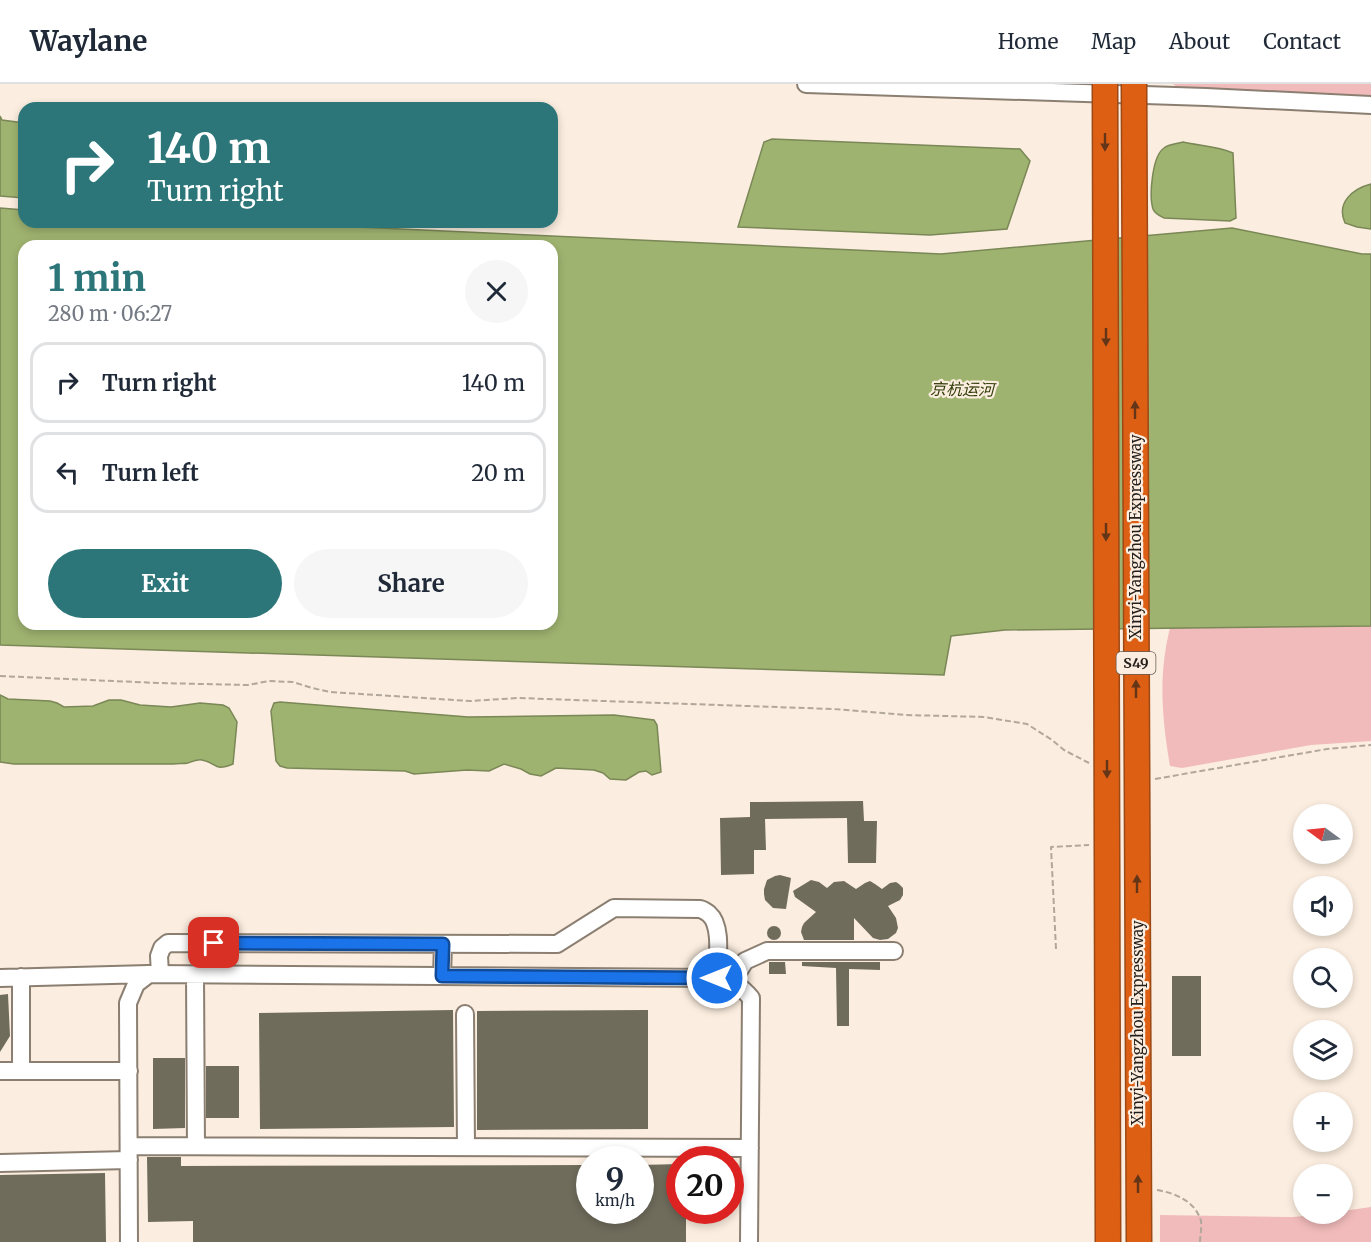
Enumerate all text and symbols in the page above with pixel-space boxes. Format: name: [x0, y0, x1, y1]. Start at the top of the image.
text: Waylane: [30, 23, 147, 59]
text: Home: [998, 28, 1058, 55]
text: Map: [1091, 28, 1136, 55]
text: About: [1169, 28, 1230, 55]
text: Contact: [1263, 28, 1341, 55]
text: 140 m: [147, 122, 270, 174]
icon: right: [48, 126, 126, 204]
one-way arrow: [1100, 133, 1110, 152]
text: Turn right: [147, 174, 284, 208]
text: 1 min: [48, 256, 146, 301]
button: close: [465, 260, 528, 323]
text: 280 m · 06:27: [48, 301, 172, 326]
one-way arrow: [1101, 328, 1111, 347]
icon: right: [51, 366, 84, 399]
text: Turn right: [102, 369, 216, 397]
text: 140 m: [462, 369, 525, 397]
water label: 京杭运河: [930, 378, 997, 400]
one-way arrow: [1130, 400, 1140, 419]
street label: Xinyi-Yangzhou Expressway: [1126, 434, 1145, 640]
icon: left: [51, 456, 84, 489]
text: Turn left: [102, 459, 199, 487]
text: 20 m: [471, 459, 525, 487]
one-way arrow: [1101, 523, 1111, 542]
button: Exit: [48, 549, 282, 618]
button: Share: [294, 549, 528, 618]
road number: S49: [1116, 652, 1156, 674]
one-way arrow: [1131, 679, 1141, 698]
one-way arrow: [1102, 760, 1112, 779]
north arrow: [1293, 804, 1353, 864]
map controls: [1293, 804, 1353, 1224]
one-way arrow: [1132, 874, 1142, 893]
button: sound: [1293, 876, 1353, 936]
pin: [188, 917, 239, 968]
street label: Xinyi-Yangzhou Expressway: [1128, 920, 1147, 1126]
icon: arrive: [197, 926, 230, 959]
position arrow: [685, 946, 749, 1010]
button: search: [1293, 948, 1353, 1008]
button: layers: [1293, 1020, 1353, 1080]
button: +: [1293, 1092, 1353, 1152]
speed limit sign: 20: [666, 1146, 744, 1224]
text: 9: [606, 1159, 624, 1197]
button: −: [1293, 1164, 1353, 1224]
one-way arrow: [1134, 1174, 1143, 1193]
text: km/h: [595, 1191, 635, 1210]

